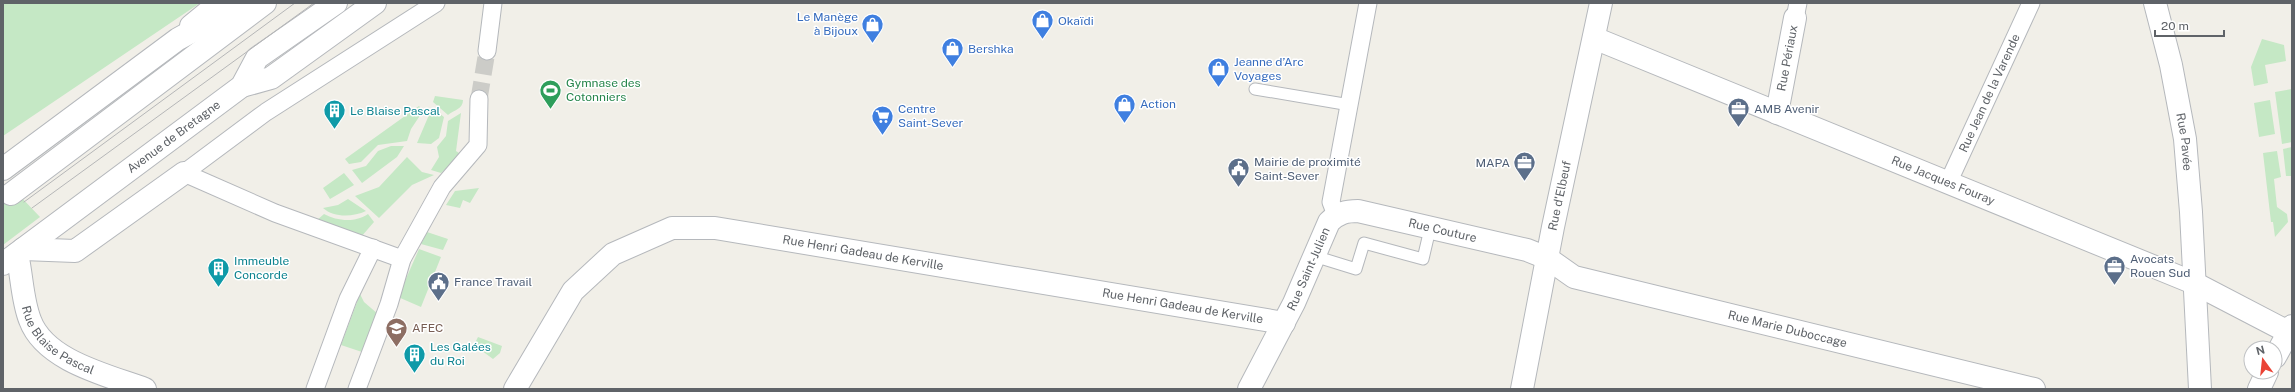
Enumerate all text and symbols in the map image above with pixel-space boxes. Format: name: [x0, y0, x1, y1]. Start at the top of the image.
shop icon: Okaïdi: [1030, 8, 1056, 41]
place label: Le Manège à Bijoux: [797, 10, 858, 38]
shop icon: Le Manège à Bijoux: [860, 11, 886, 44]
scale bar: [2155, 12, 2224, 38]
place label: Okaïdi: [1058, 14, 1094, 28]
text: 20 m: [2161, 19, 2189, 33]
street label: Rue Périaux: [1774, 24, 1801, 92]
street label: Rue Jean de la Varende: [1956, 32, 2023, 154]
shop icon: Bershka: [940, 36, 966, 69]
place label: Bershka: [968, 42, 1014, 56]
place label: Jeanne d’Arc Voyages: [1234, 55, 1304, 83]
shop icon: Jeanne d’Arc Voyages: [1206, 56, 1232, 89]
place label: Gymnase des Cotonniers: [566, 76, 641, 104]
sports icon: Gymnase des Cotonniers: [537, 77, 563, 110]
shop icon: Action: [1112, 91, 1138, 124]
office icon: AMB Avenir: [1726, 96, 1752, 129]
street label: Avenue de Bretagne: [125, 97, 223, 176]
place label: Action: [1140, 97, 1176, 111]
building icon: Le Blaise Pascal: [322, 98, 348, 131]
place label: Centre Saint-Sever: [898, 102, 963, 130]
place label: AMB Avenir: [1754, 102, 1820, 116]
supermarket icon: Centre Saint-Sever: [869, 103, 895, 136]
place label: Le Blaise Pascal: [350, 104, 441, 118]
street label: Rue Pavée: [2173, 112, 2195, 171]
office icon: MAPA: [1512, 150, 1538, 183]
street label: Rue Jacques Fouray: [1889, 153, 1997, 208]
place label: Mairie de proximité Saint-Sever: [1254, 155, 1361, 183]
public building icon: Mairie de proximité Saint-Sever: [1226, 156, 1252, 189]
place label: MAPA: [1475, 156, 1510, 170]
street label: Rue d'Elbeuf: [1545, 159, 1574, 232]
street label: Rue Couture: [1407, 216, 1478, 245]
street label: Rue Saint-Julien: [1284, 225, 1333, 313]
street label: Rue Henri Gadeau de Kerville: [782, 232, 945, 273]
place label: Avocats Rouen Sud: [2130, 252, 2190, 280]
office icon: Avocats Rouen Sud: [2102, 253, 2128, 286]
place label: Immeuble Concorde: [234, 254, 289, 282]
building icon: Immeuble Concorde: [206, 255, 232, 288]
public building icon: France Travail: [426, 269, 452, 302]
place label: France Travail: [454, 275, 533, 289]
street label: Rue Henri Gadeau de Kerville: [1101, 286, 1264, 326]
street label: Rue Blaise Pascal: [19, 304, 97, 378]
street label: Rue Marie Duboccage: [1726, 308, 1849, 350]
school or university icon: AFEC: [383, 315, 409, 348]
place label: AFEC: [412, 321, 443, 335]
place label: Les Galées du Roi: [430, 340, 491, 368]
north arrow: [2243, 340, 2283, 380]
building icon: Les Galées du Roi: [401, 341, 427, 374]
text: N: [2255, 343, 2266, 357]

